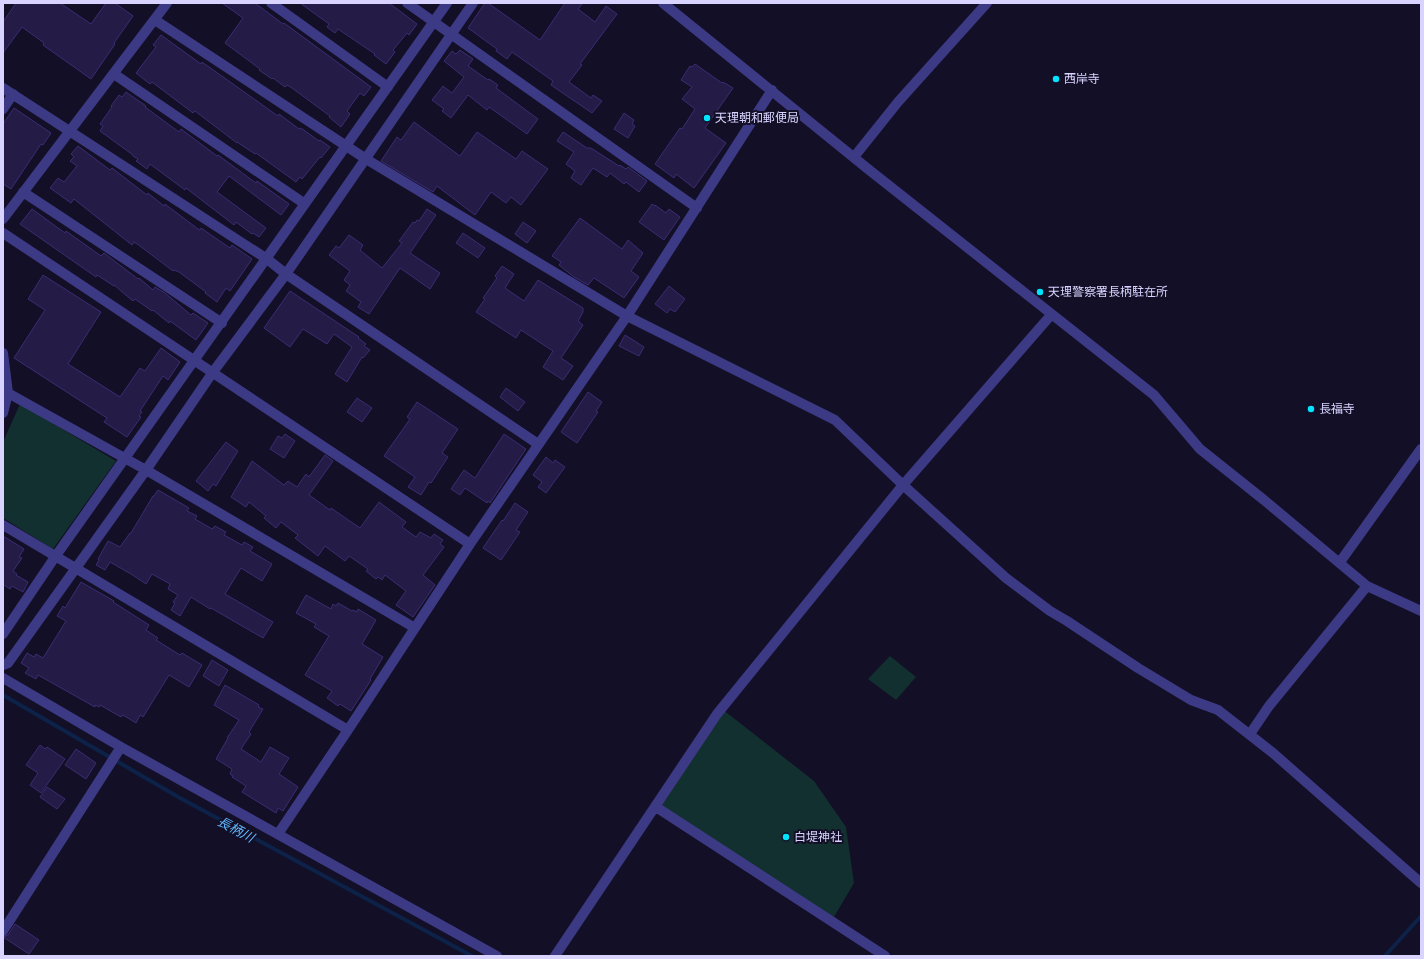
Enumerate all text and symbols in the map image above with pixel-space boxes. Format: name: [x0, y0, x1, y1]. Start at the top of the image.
place label: 西岸寺: [1064, 70, 1100, 88]
marker: 西岸寺: [1051, 74, 1061, 84]
place label: 天理朝和郵便局: [715, 109, 799, 127]
marker: 天理朝和郵便局: [702, 113, 712, 123]
place label: 天理警察署長柄駐在所: [1048, 283, 1168, 301]
marker: 天理警察署長柄駐在所: [1035, 287, 1045, 297]
place label: 長福寺: [1319, 400, 1355, 418]
marker: 長福寺: [1306, 404, 1316, 414]
water label: 長柄川: [214, 812, 259, 848]
place label: 白堤神社: [794, 828, 842, 846]
marker: 白堤神社: [781, 832, 791, 842]

